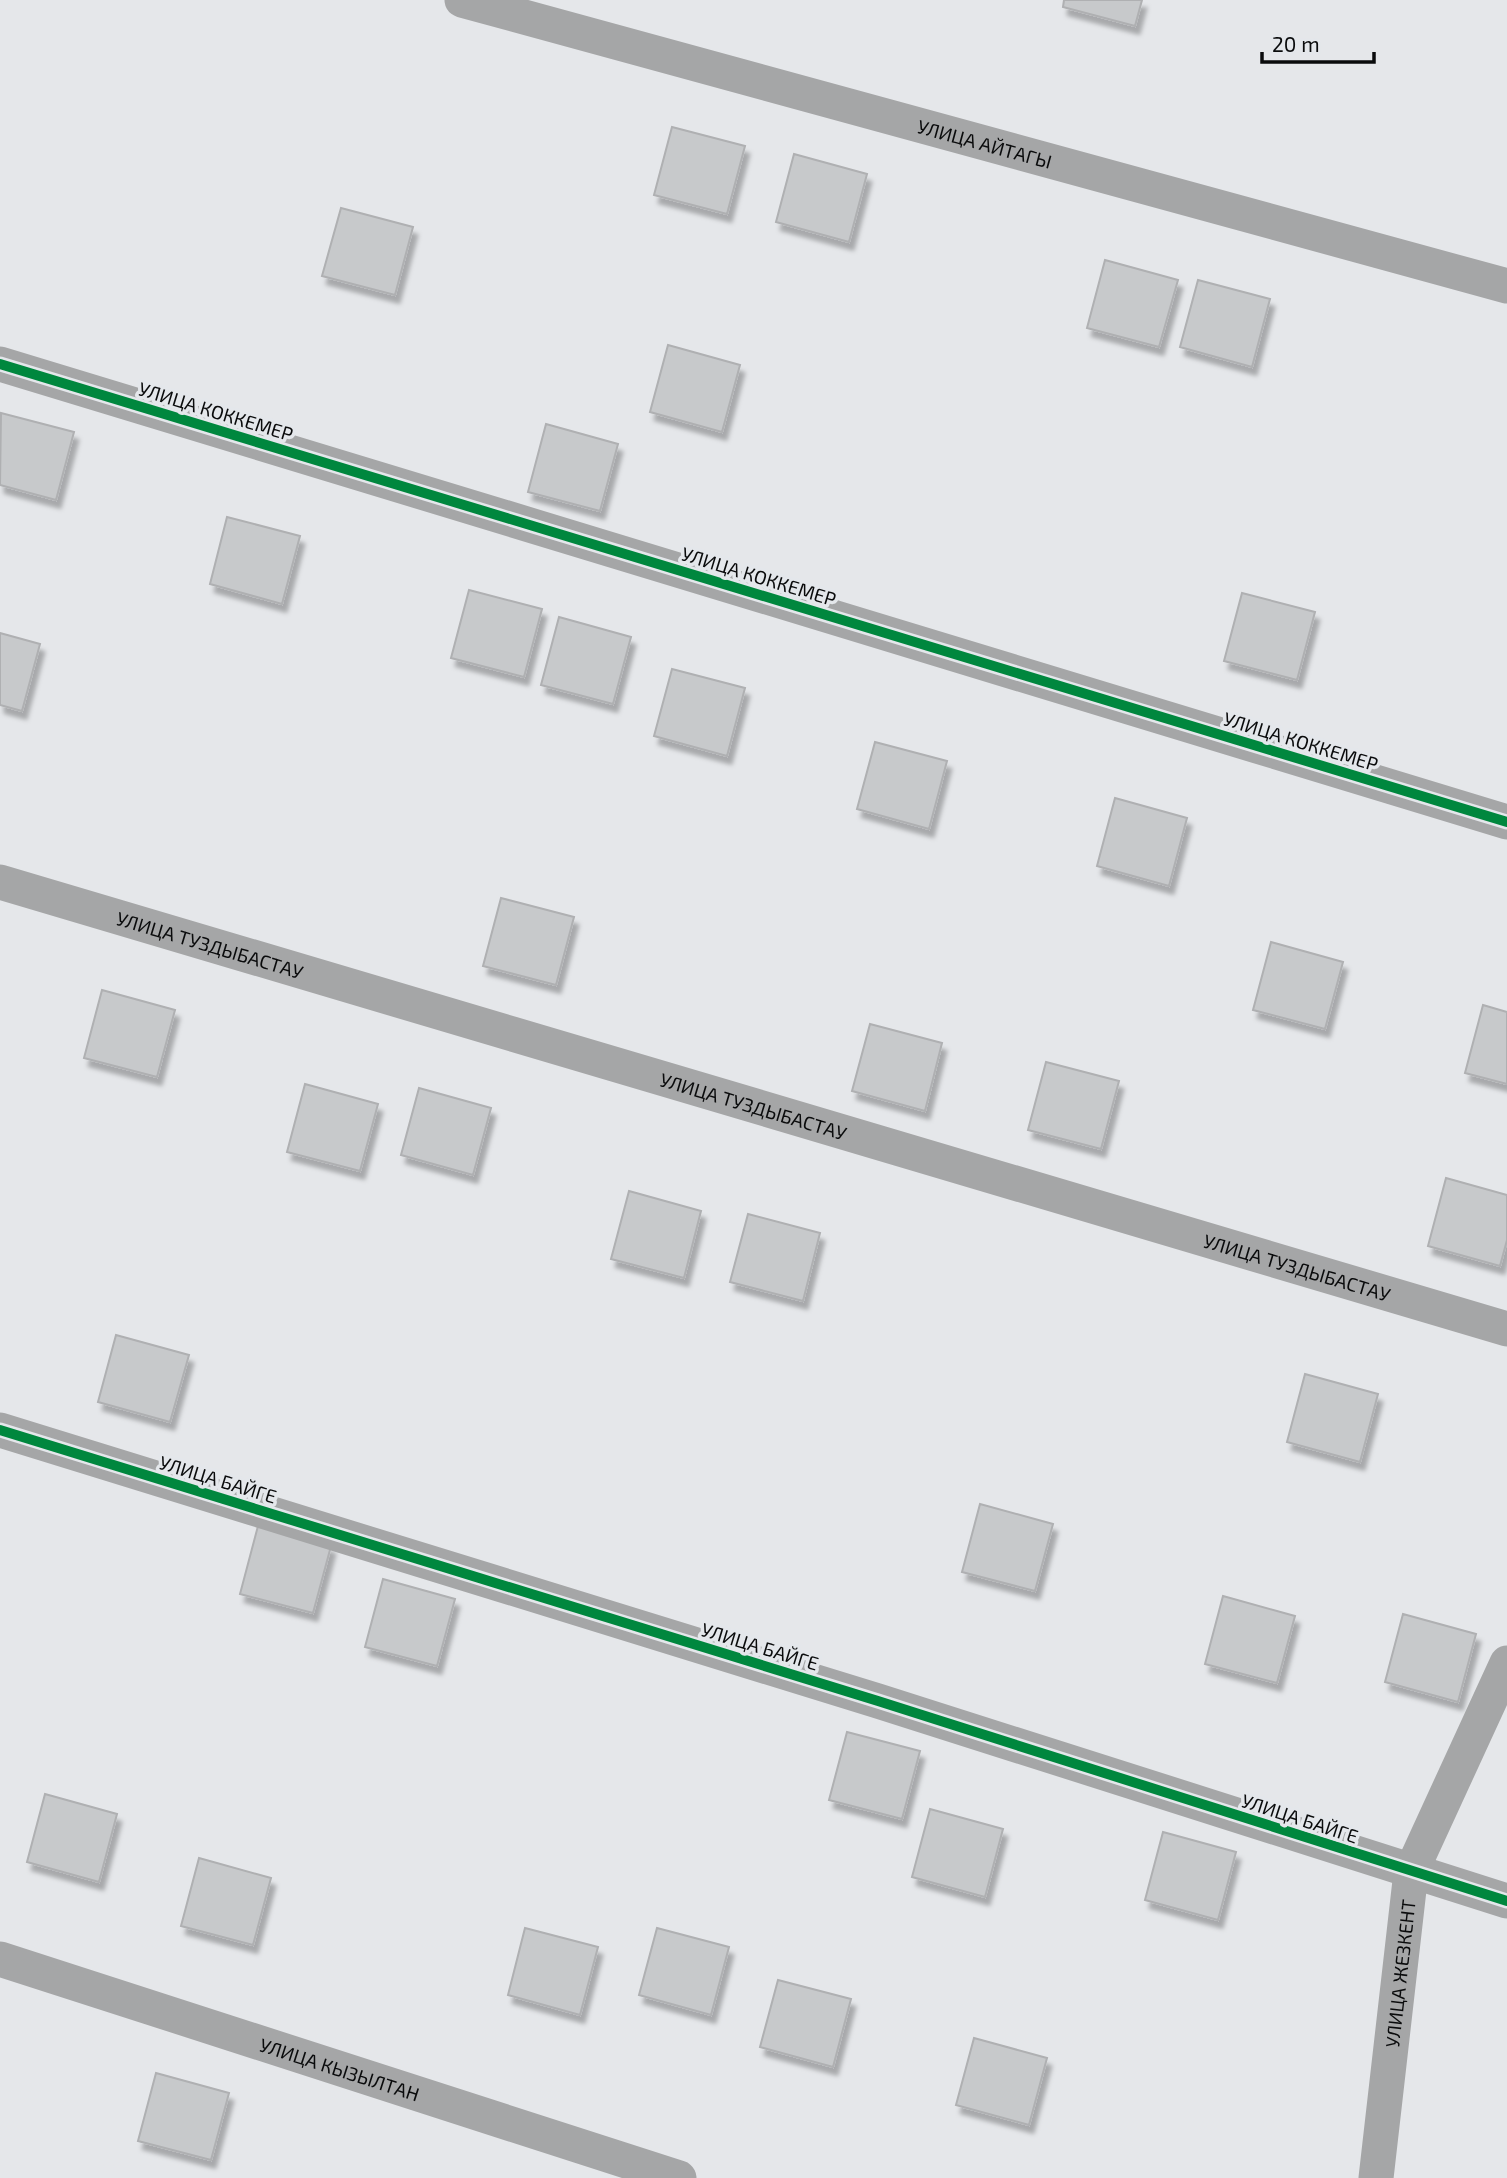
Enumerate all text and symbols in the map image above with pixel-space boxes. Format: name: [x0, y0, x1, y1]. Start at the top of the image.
scale bar: [1262, 21, 1374, 65]
text: 20 m: [1272, 31, 1320, 56]
street label: УЛИЦА АЙТАГЫ: [915, 114, 1055, 172]
street label: УЛИЦА КОККЕМЕР: [136, 377, 296, 445]
street label: УЛИЦА КОККЕМЕР: [679, 542, 839, 610]
street label: УЛИЦА КОККЕМЕР: [1221, 707, 1381, 775]
street label: УЛИЦА ТУЗДЫБАСТАУ: [114, 906, 306, 983]
street label: УЛИЦА ТУЗДЫБАСТАУ: [658, 1067, 850, 1144]
street label: УЛИЦА ТУЗДЫБАСТАУ: [1201, 1228, 1393, 1305]
street label: УЛИЦА БАЙГЕ: [157, 1450, 279, 1508]
street label: УЛИЦА БАЙГЕ: [699, 1617, 821, 1675]
street label: УЛИЦА БАЙГЕ: [1239, 1788, 1361, 1848]
street label: УЛИЦА ЖЕЗКЕНТ: [1380, 1898, 1419, 2049]
street label: УЛИЦА КЫЗЫЛТАН: [257, 2032, 423, 2105]

